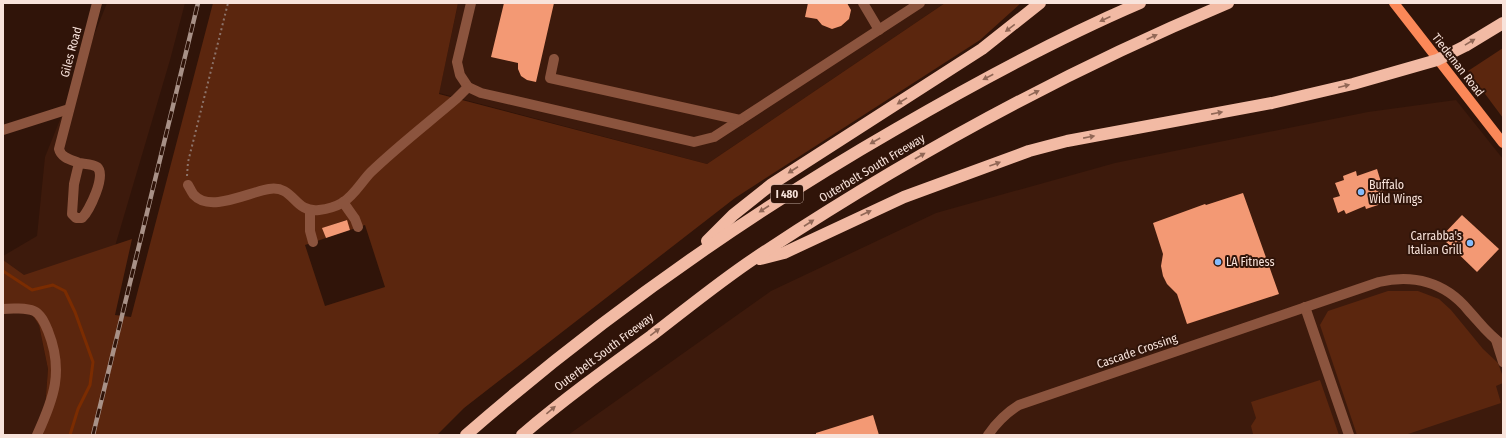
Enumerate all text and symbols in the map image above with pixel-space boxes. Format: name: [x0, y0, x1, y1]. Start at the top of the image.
one-way arrow: [1099, 16, 1110, 22]
one-way arrow: [1005, 24, 1015, 32]
street label: Giles Road: [58, 25, 84, 79]
street label: Tiedeman Road: [1429, 31, 1487, 99]
one-way arrow: [1146, 34, 1157, 40]
one-way arrow: [1464, 39, 1476, 46]
one-way arrow: [982, 74, 994, 81]
one-way arrow: [1338, 83, 1350, 89]
one-way arrow: [1029, 90, 1040, 96]
one-way arrow: [896, 97, 908, 104]
one-way arrow: [1211, 110, 1223, 116]
street label: Outerbelt South Freeway: [817, 131, 928, 205]
one-way arrow: [1083, 134, 1095, 140]
one-way arrow: [869, 137, 881, 144]
one-way arrow: [914, 152, 926, 159]
one-way arrow: [989, 160, 1001, 166]
one-way arrow: [787, 167, 799, 174]
place label: Buffalo Wild Wings: [1369, 178, 1422, 206]
road number: I 480: [771, 185, 803, 203]
marker: Buffalo Wild Wings: [1356, 187, 1366, 197]
one-way arrow: [759, 205, 769, 213]
one-way arrow: [860, 210, 872, 216]
one-way arrow: [804, 219, 814, 227]
place label: Carrabba's Italian Grill: [1408, 229, 1462, 257]
marker: Carrabba's Italian Grill: [1465, 238, 1475, 248]
place label: LA Fitness: [1226, 255, 1275, 269]
marker: LA Fitness: [1213, 257, 1223, 267]
street label: Outerbelt South Freeway: [552, 310, 657, 394]
one-way arrow: [650, 328, 661, 336]
street label: Cascade Crossing: [1095, 331, 1179, 371]
one-way arrow: [546, 405, 557, 414]

